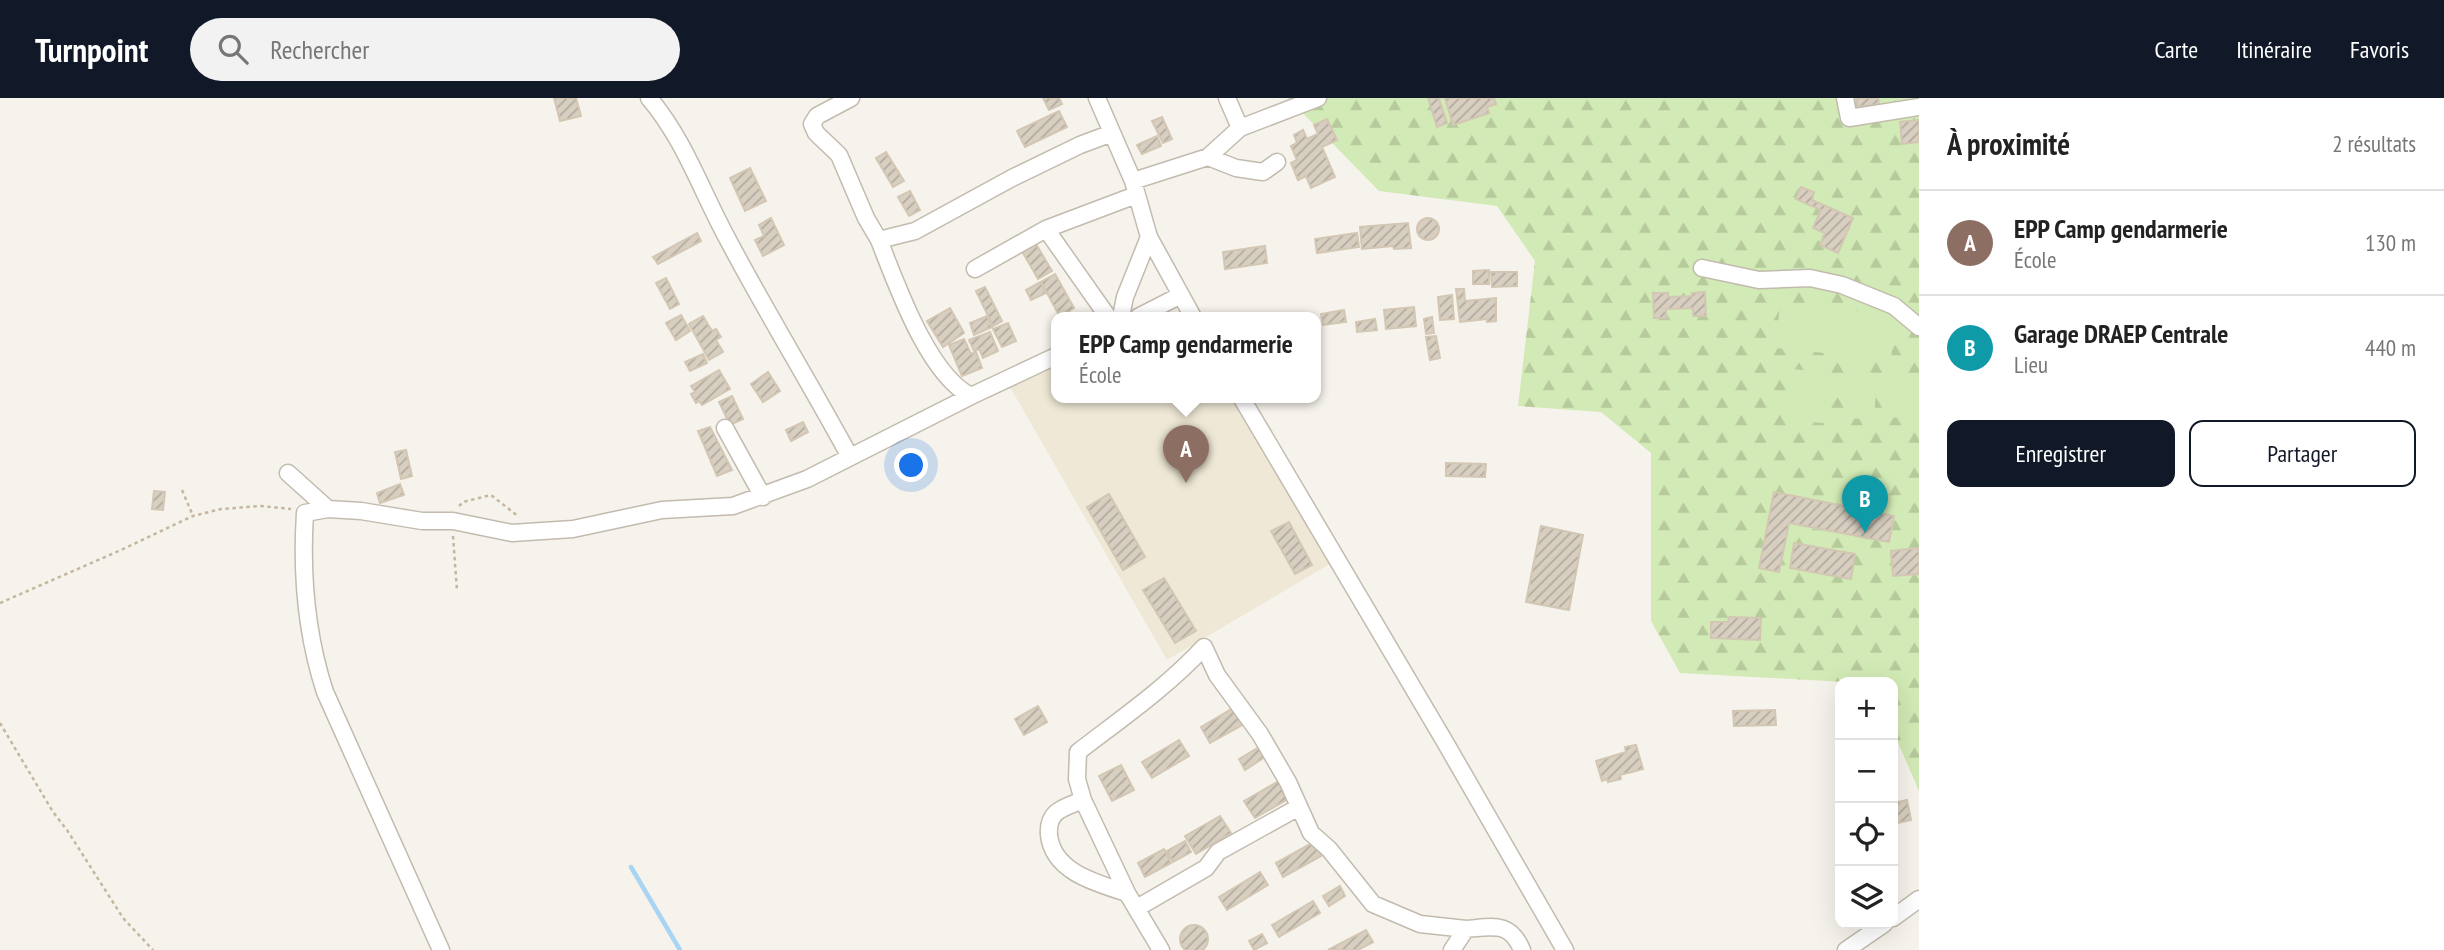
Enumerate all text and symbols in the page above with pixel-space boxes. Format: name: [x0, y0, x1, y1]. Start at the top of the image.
search box: [190, 18, 680, 81]
text: Turnpoint: [35, 28, 148, 71]
icon: search: [214, 30, 252, 68]
text: Rechercher: [270, 33, 369, 66]
text: Carte: [2154, 34, 2198, 65]
text: Itinéraire: [2236, 34, 2312, 65]
text: Favoris: [2350, 34, 2409, 65]
text: À proximité: [1947, 124, 2070, 163]
text: 2 résultats: [2332, 129, 2416, 158]
text: EPP Camp gendarmerie: [2014, 212, 2228, 245]
text: A: [1964, 228, 1976, 257]
text: 130 m: [2365, 228, 2416, 257]
text: École: [2014, 245, 2056, 274]
popup: [1051, 312, 1321, 403]
text: Garage DRAEP Centrale: [2014, 317, 2228, 350]
text: EPP Camp gendarmerie: [1079, 327, 1293, 360]
text: B: [1964, 333, 1976, 362]
text: 440 m: [2365, 333, 2416, 362]
text: Lieu: [2014, 350, 2048, 379]
text: École: [1079, 360, 1121, 389]
button: Enregistrer: [1947, 420, 2175, 487]
button: Partager: [2189, 420, 2416, 487]
pin: A: [1163, 425, 1209, 483]
your location: [894, 448, 928, 482]
pin: B: [1842, 475, 1888, 533]
map controls: [1835, 677, 1898, 929]
button: +: [1835, 677, 1898, 740]
button: −: [1835, 740, 1898, 803]
button: locate: [1835, 803, 1898, 866]
button: layers: [1835, 866, 1898, 929]

